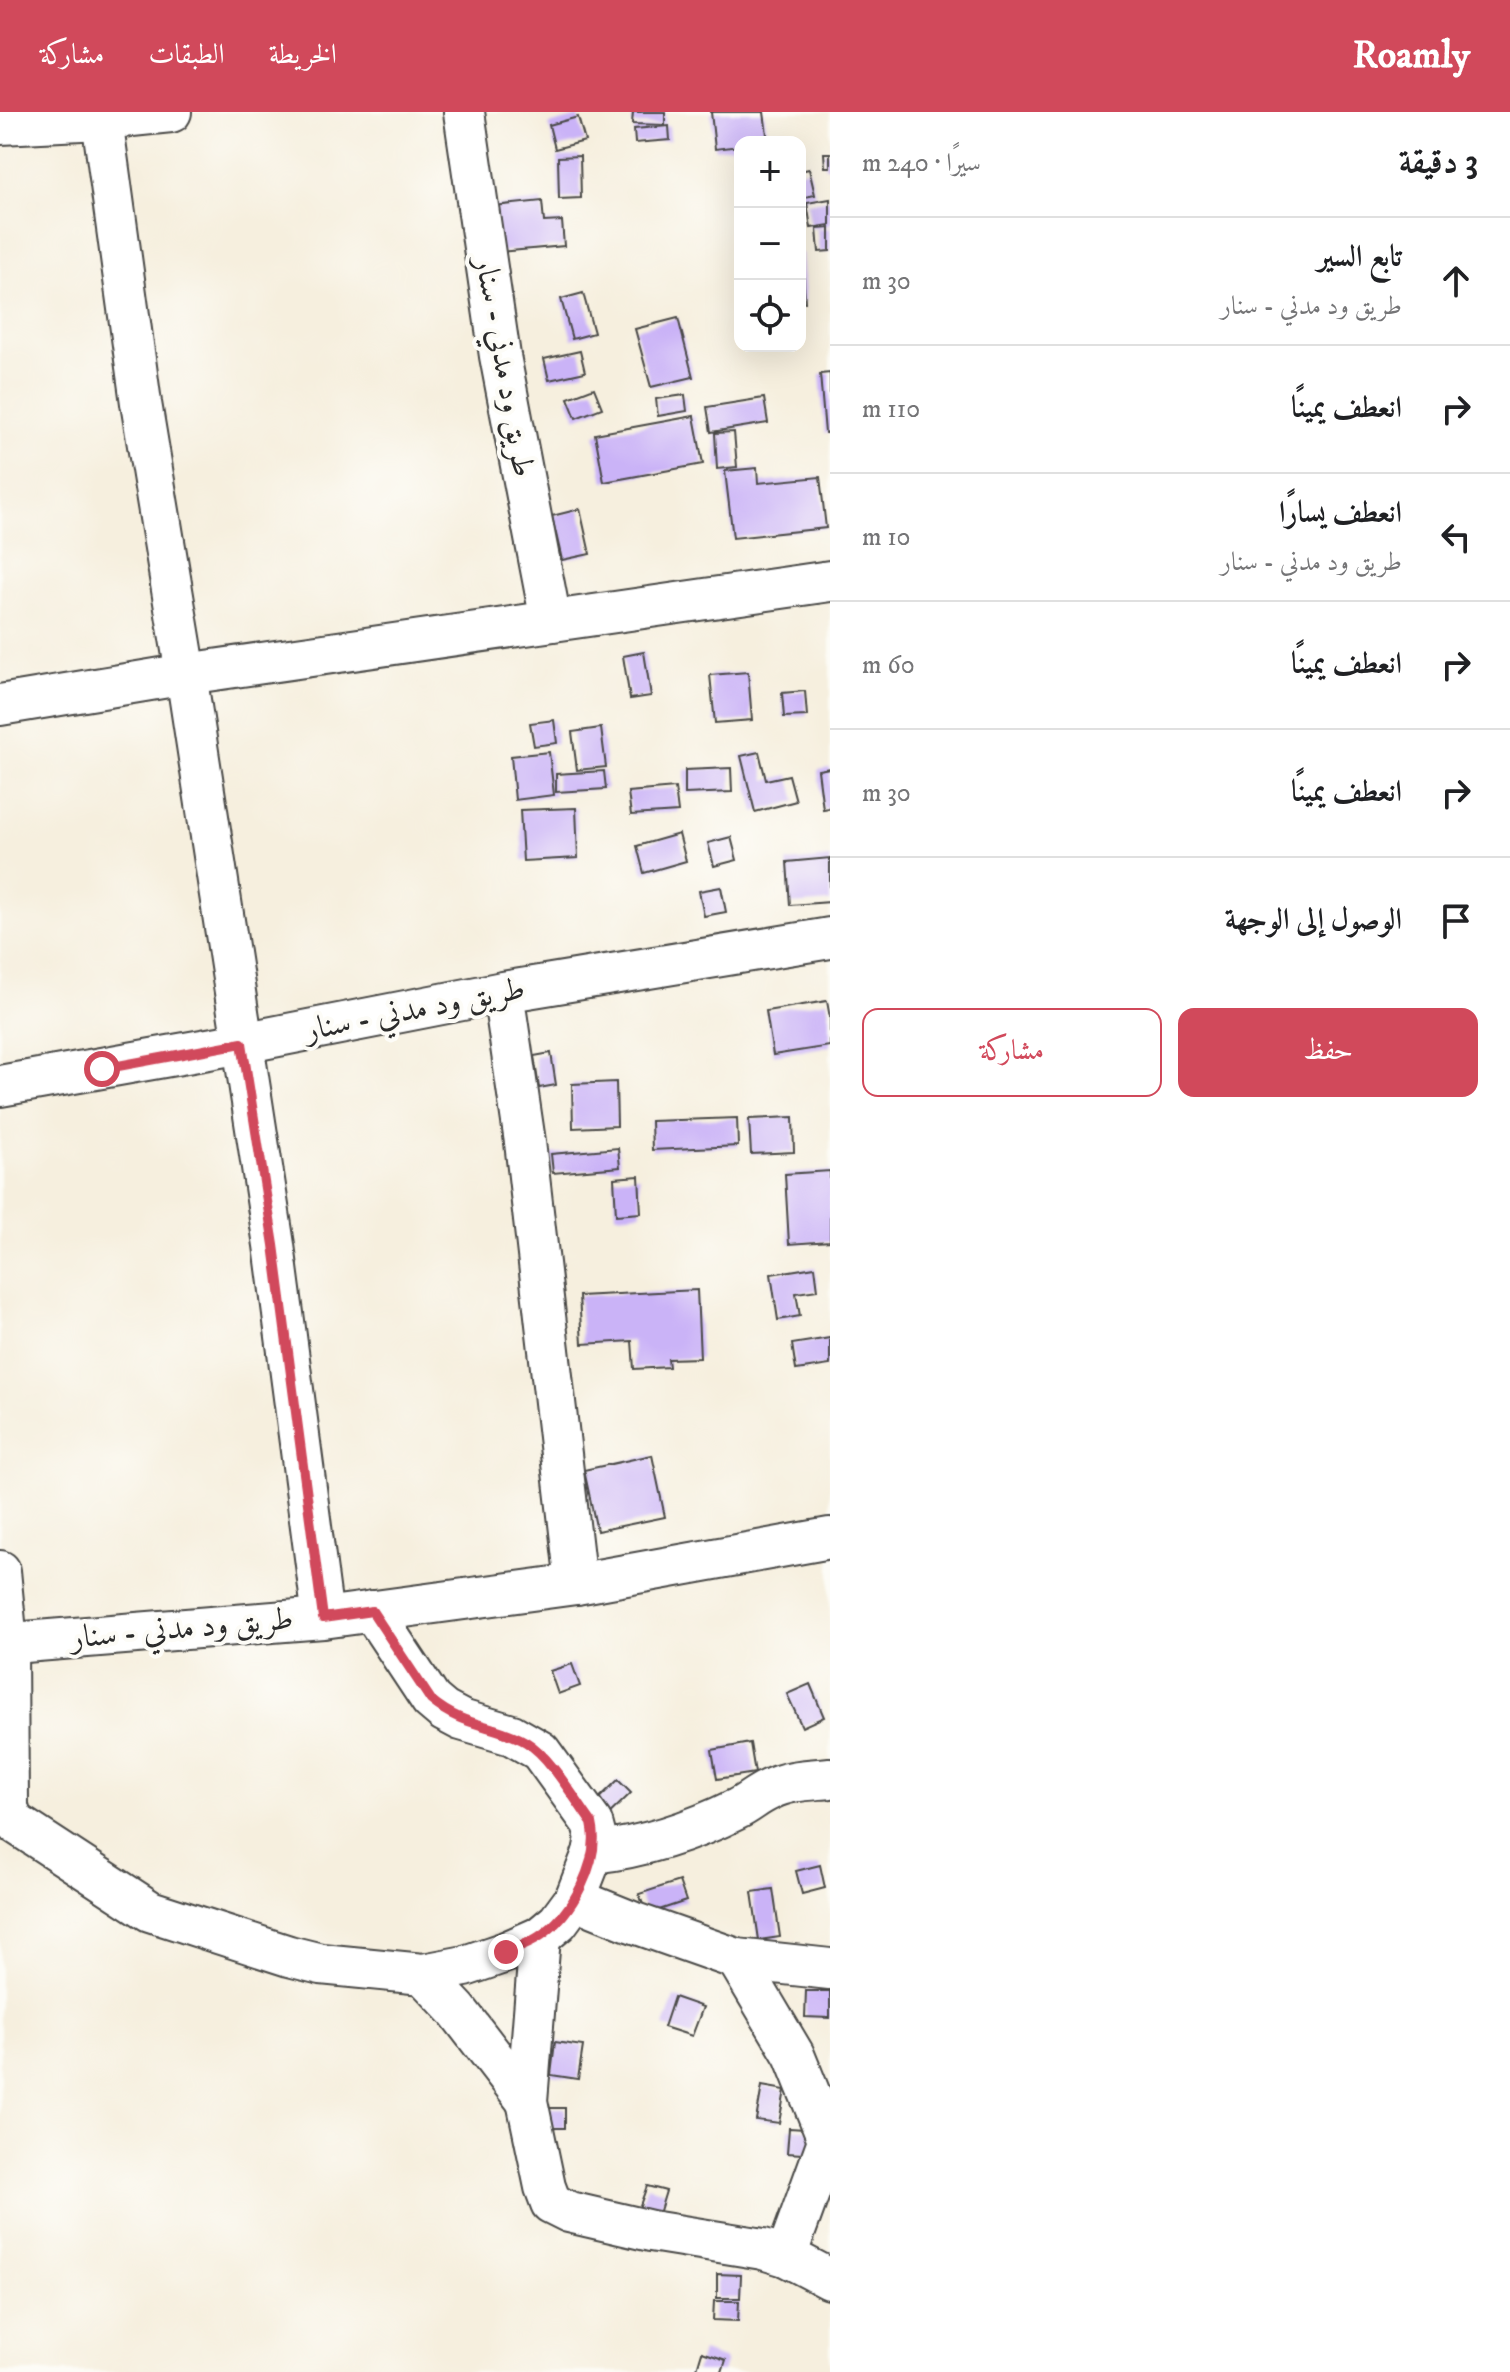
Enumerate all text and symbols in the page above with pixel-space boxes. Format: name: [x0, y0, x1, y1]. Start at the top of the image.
text: Roamly: [1353, 32, 1470, 80]
text: مشاركة: [40, 37, 104, 72]
text: الطبقات: [148, 37, 225, 72]
text: الخريطة: [269, 37, 337, 72]
map controls: [734, 136, 806, 352]
button: +: [734, 136, 806, 208]
text: 3 دقيقة: [1399, 141, 1478, 183]
text: سيرًا · 240 m: [862, 147, 981, 180]
button: −: [734, 208, 806, 280]
text: تابع السير: [1317, 239, 1402, 276]
street label: طريق ود مدني - سنار: [460, 251, 543, 481]
icon: ahead: [1434, 259, 1478, 303]
text: 30 m: [862, 265, 911, 298]
button: locate: [734, 280, 806, 352]
text: طريق ود مدني - سنار: [1221, 290, 1402, 323]
icon: right: [1434, 387, 1478, 431]
text: انعطف يمينًا: [1291, 390, 1402, 427]
text: 110 m: [862, 393, 920, 426]
text: انعطف يسارًا: [1279, 495, 1402, 532]
icon: left: [1434, 515, 1478, 559]
text: 10 m: [862, 521, 911, 554]
text: طريق ود مدني - سنار: [1221, 546, 1402, 579]
icon: right: [1434, 643, 1478, 687]
text: انعطف يمينًا: [1291, 646, 1402, 683]
text: 60 m: [862, 649, 915, 682]
icon: right: [1434, 771, 1478, 815]
text: انعطف يمينًا: [1291, 774, 1402, 811]
text: 30 m: [862, 777, 911, 810]
icon: arrive: [1434, 899, 1478, 943]
text: الوصول إلى الوجهة: [1225, 902, 1402, 939]
street label: طريق ود مدني - سنار: [299, 969, 529, 1055]
button: مشاركة: [862, 1008, 1162, 1097]
button: حفظ: [1178, 1008, 1478, 1097]
route start: [84, 1051, 120, 1087]
street label: طريق ود مدني - سنار: [66, 1599, 295, 1663]
route end: [488, 1934, 524, 1970]

